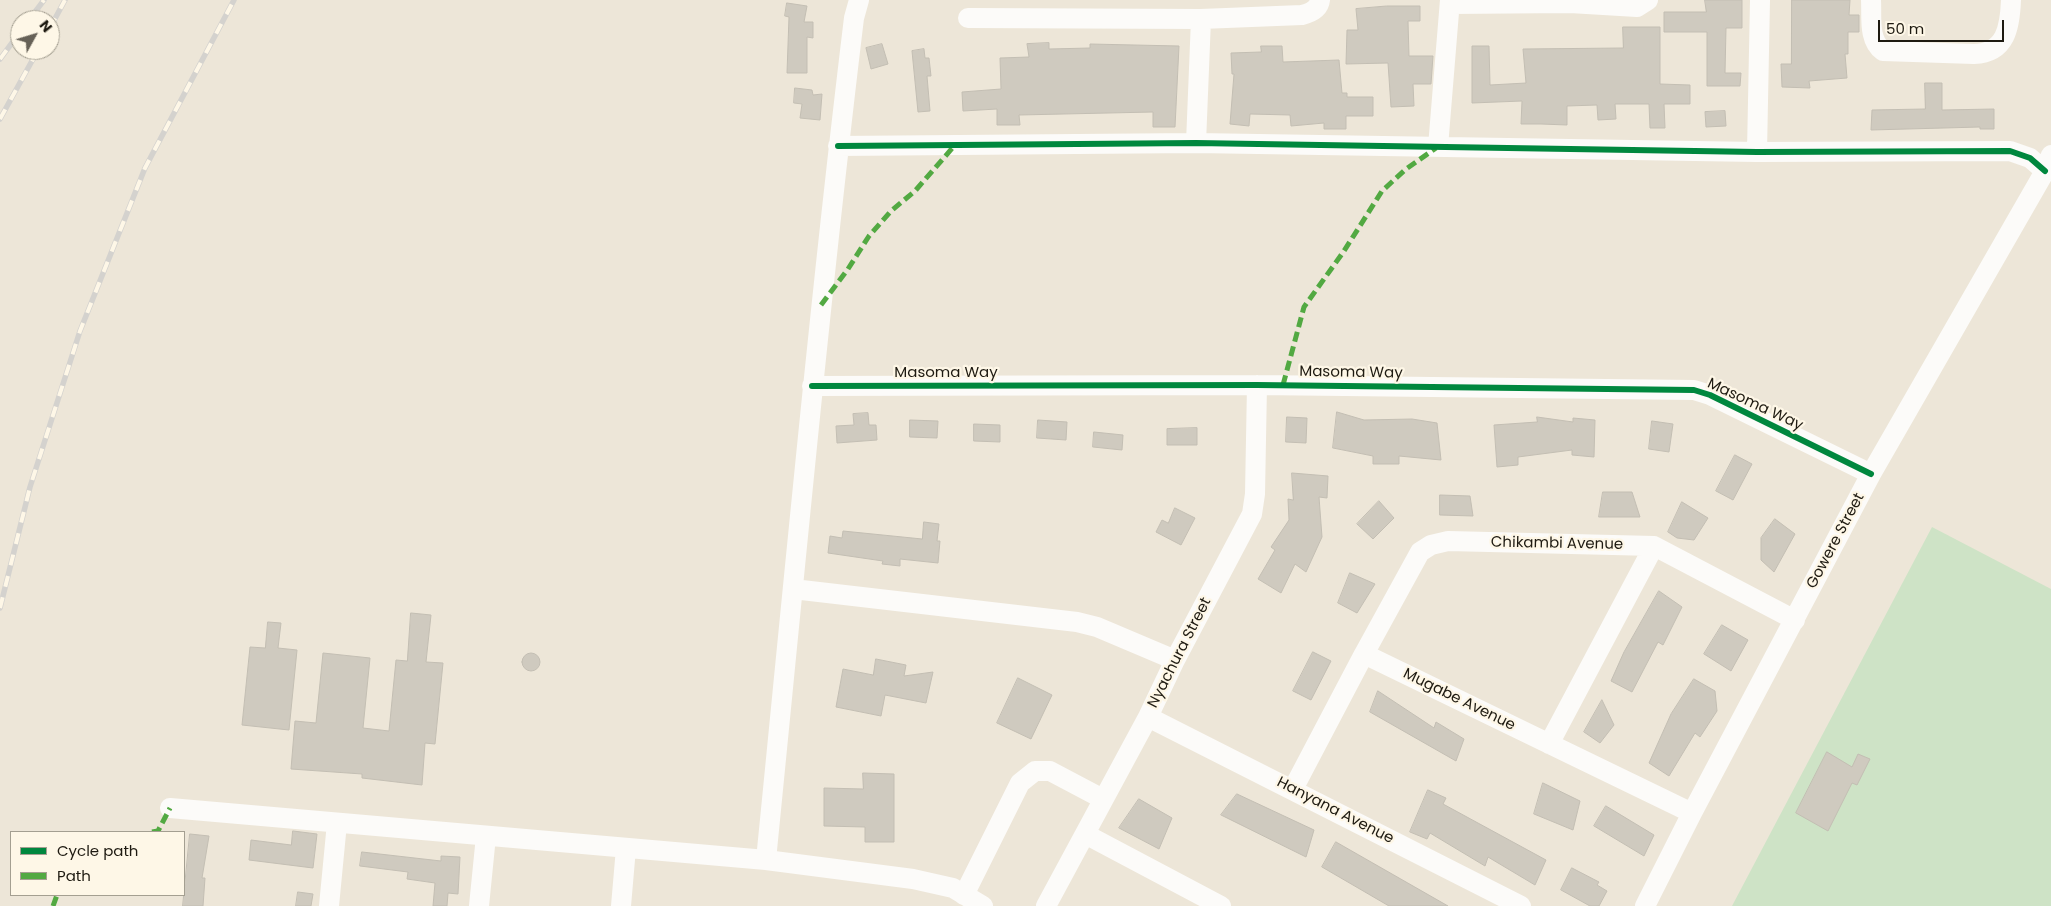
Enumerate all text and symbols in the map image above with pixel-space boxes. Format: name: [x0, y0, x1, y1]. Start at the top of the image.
north arrow: [10, 10, 60, 60]
scale bar: [1881, 10, 2007, 42]
text: N: [35, 16, 57, 37]
text: 50 m: [1886, 18, 1924, 39]
street label: Masoma Way: [1299, 363, 1403, 383]
street label: Masoma Way: [894, 364, 998, 382]
street label: Masoma Way: [1704, 375, 1806, 435]
street label: Gowere Street: [1803, 490, 1869, 592]
street label: Chikambi Avenue: [1491, 534, 1623, 554]
street label: Nyachura Street: [1144, 595, 1216, 711]
street label: Mugabe Avenue: [1400, 665, 1518, 735]
street label: Hanyana Avenue: [1274, 774, 1396, 848]
legend: [10, 831, 185, 896]
text: Cycle path: [57, 840, 138, 861]
text: Path: [57, 865, 91, 886]

